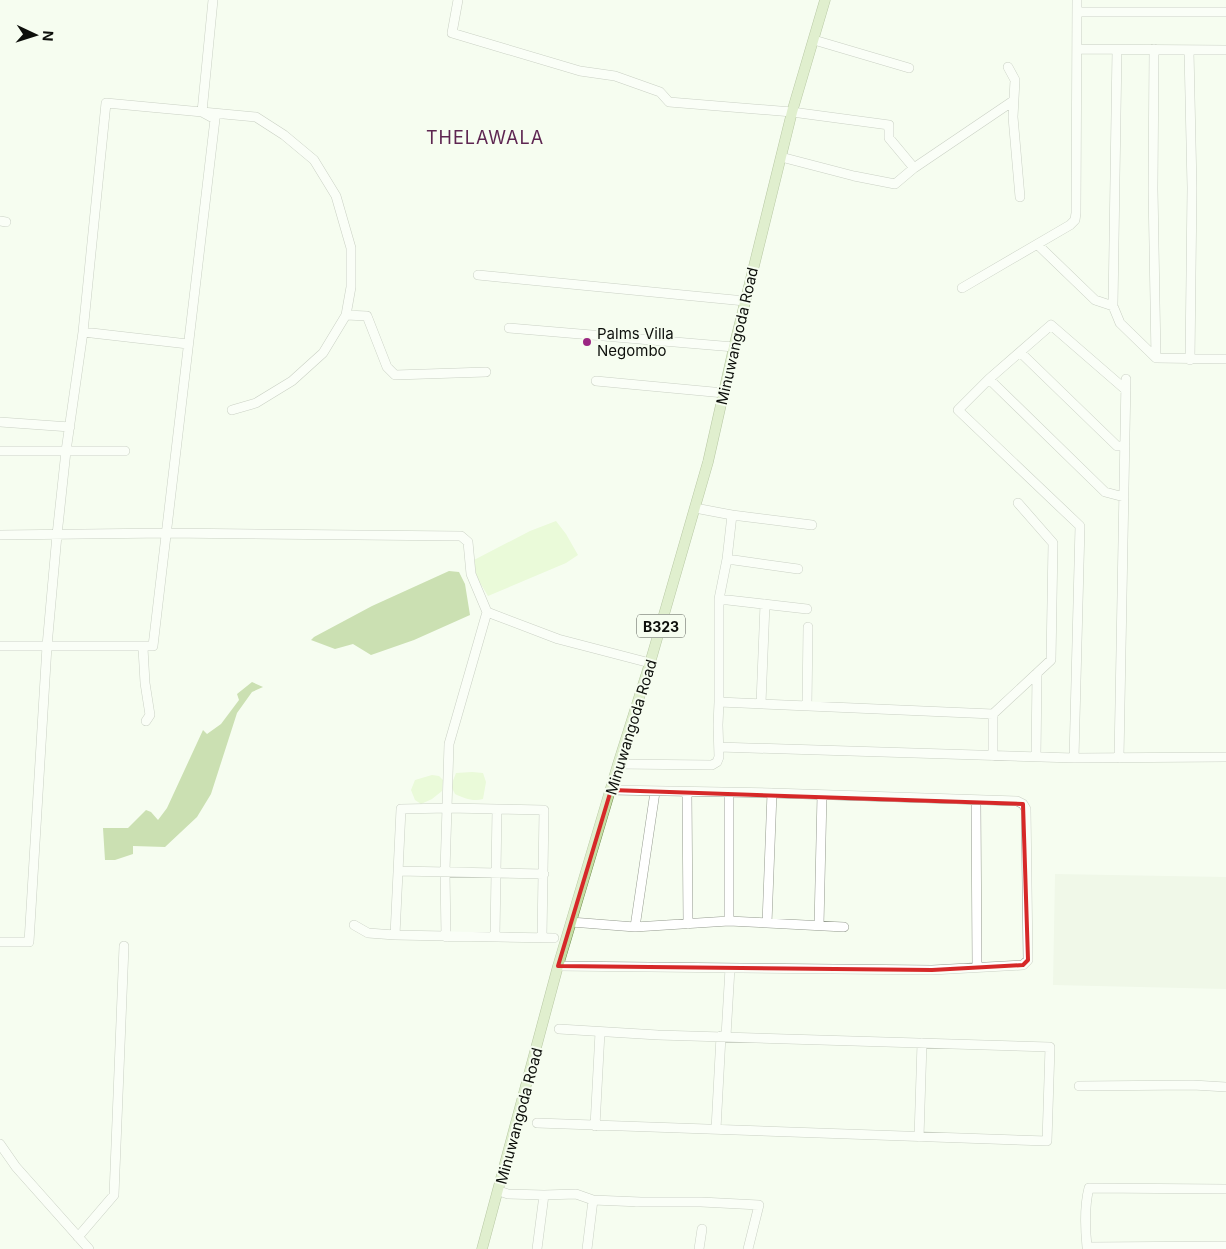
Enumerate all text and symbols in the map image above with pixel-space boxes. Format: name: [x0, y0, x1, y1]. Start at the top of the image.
north arrow: [10, 10, 60, 60]
text: N: [40, 30, 57, 42]
district label: THELAWALA: [426, 127, 544, 148]
street label: Minuwangoda Road: [712, 265, 762, 407]
place label: Palms Villa Negombo: [597, 324, 674, 360]
marker: Palms Villa Negombo: [581, 336, 593, 348]
road number: B323: [637, 614, 685, 638]
street label: Minuwangoda Road: [601, 657, 661, 797]
street label: Minuwangoda Road: [492, 1046, 546, 1186]

